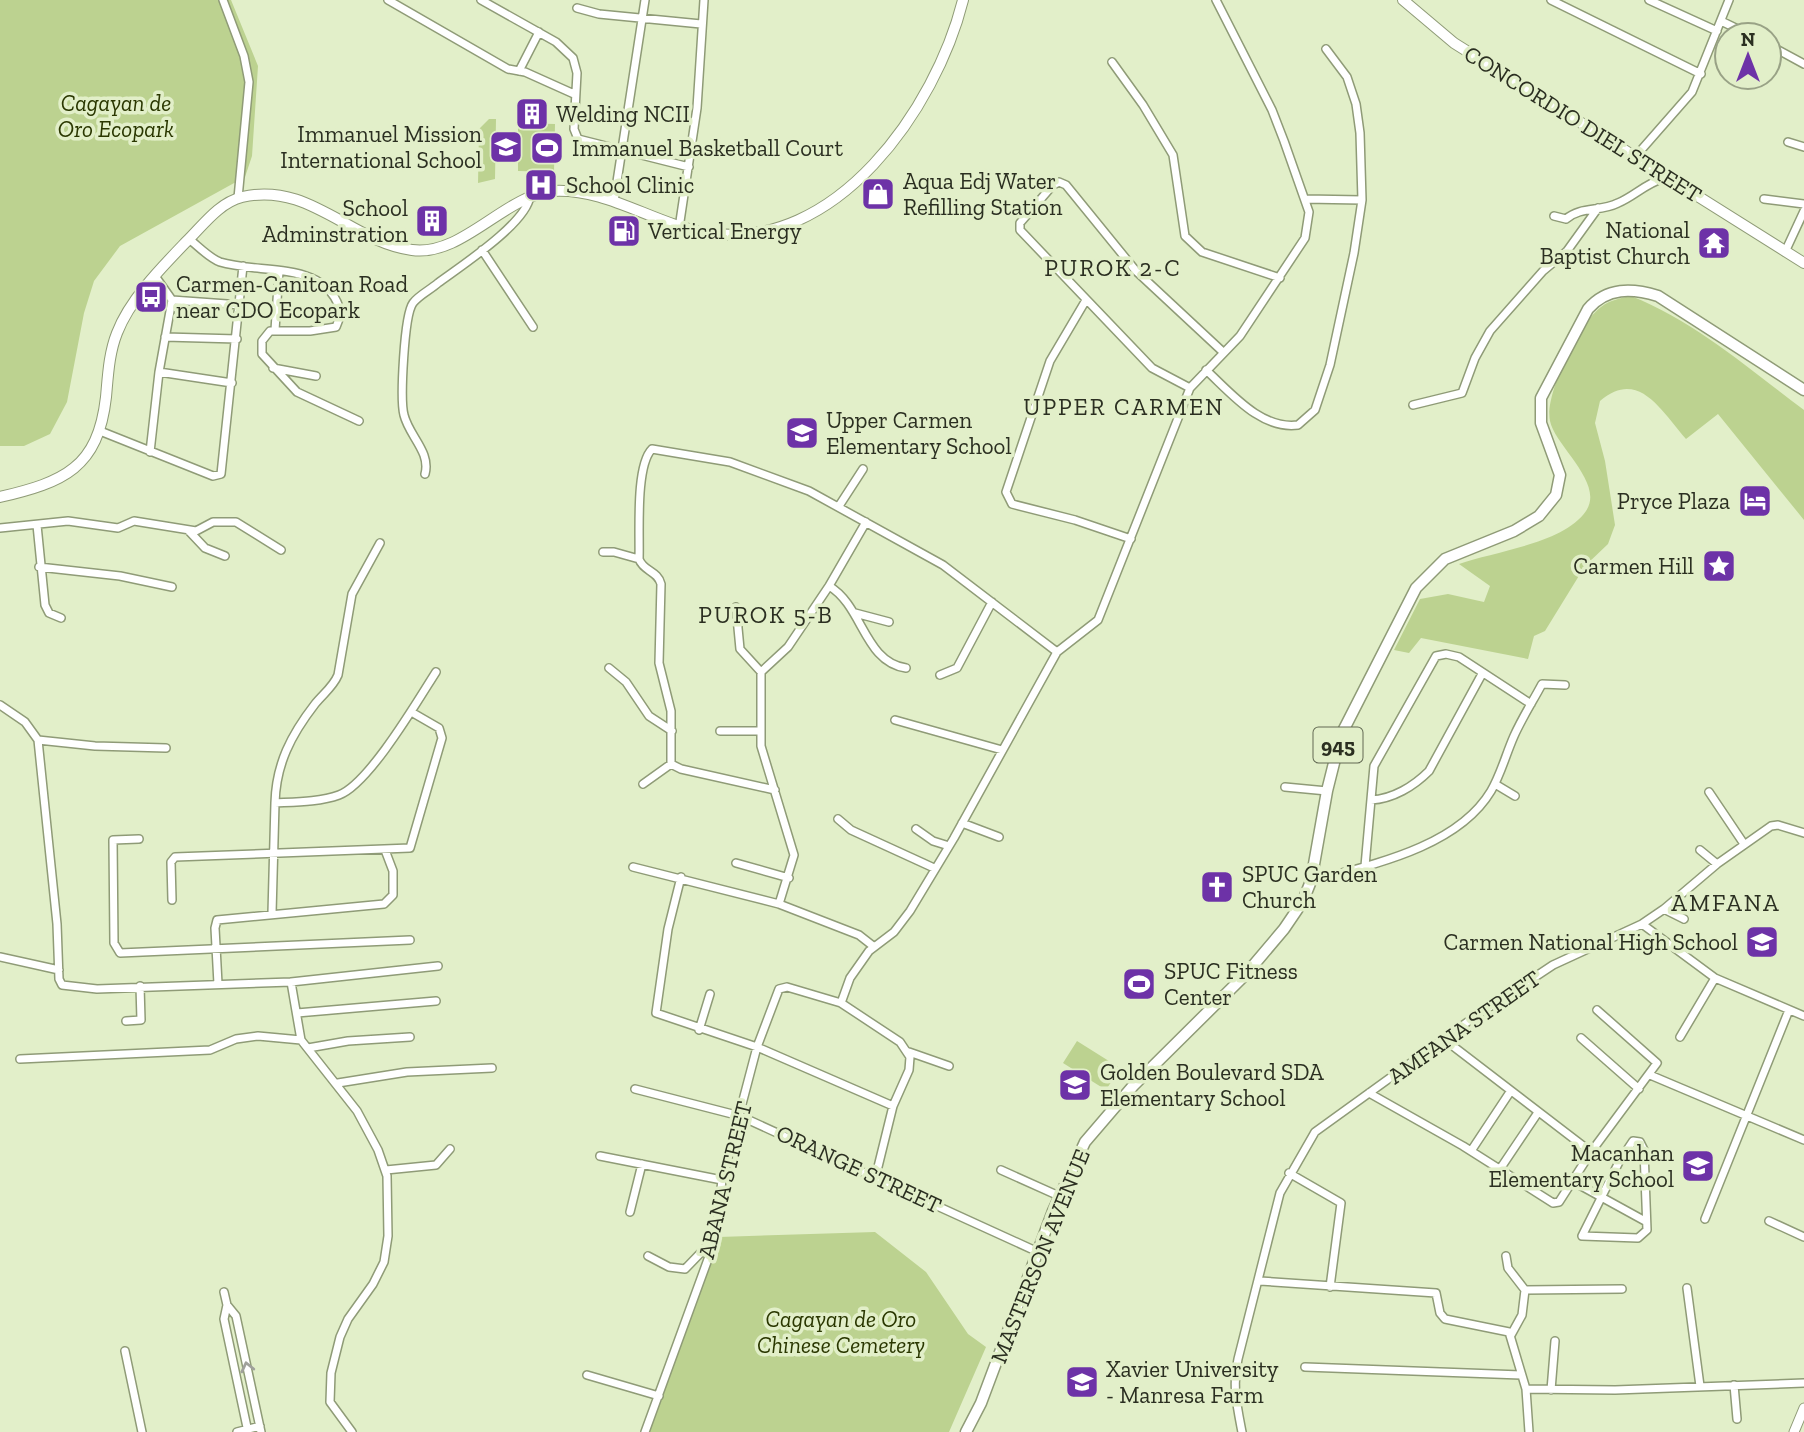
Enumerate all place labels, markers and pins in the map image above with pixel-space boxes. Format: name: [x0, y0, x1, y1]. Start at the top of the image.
building icon: Welding NCII: [513, 95, 551, 133]
place label: Welding NCII: [556, 100, 690, 128]
place label: Immanuel Mission International School: [280, 120, 482, 174]
school or university icon: Immanuel Mission International School: [487, 128, 525, 166]
sports icon: Immanuel Basketball Court: [528, 129, 566, 167]
place label: Immanuel Basketball Court: [572, 134, 843, 162]
hospital icon: School Clinic: [522, 166, 560, 204]
place label: Aqua Edj Water Refilling Station: [903, 167, 1062, 221]
place label: School Clinic: [566, 171, 694, 199]
shop icon: Aqua Edj Water Refilling Station: [859, 175, 897, 213]
place label: School Adminstration: [262, 194, 408, 248]
building icon: School Adminstration: [413, 202, 451, 240]
fuel station icon: Vertical Energy: [605, 212, 643, 250]
place label: National Baptist Church: [1540, 216, 1690, 270]
place label: Vertical Energy: [647, 217, 802, 245]
temple icon: National Baptist Church: [1695, 224, 1733, 262]
place label: Carmen-Canitoan Road near CDO Ecopark: [176, 270, 408, 324]
bus stop icon: Carmen-Canitoan Road near CDO Ecopark: [132, 278, 170, 316]
place label: Upper Carmen Elementary School: [826, 406, 1012, 460]
school or university icon: Upper Carmen Elementary School: [783, 414, 821, 452]
hotel icon: Pryce Plaza: [1736, 482, 1774, 520]
place label: Pryce Plaza: [1617, 487, 1730, 515]
place icon: Carmen Hill: [1700, 547, 1738, 585]
place label: Carmen Hill: [1573, 552, 1694, 580]
place label: SPUC Garden Church: [1242, 860, 1377, 914]
church icon: SPUC Garden Church: [1198, 868, 1236, 906]
school or university icon: Carmen National High School: [1743, 923, 1781, 961]
place label: Carmen National High School: [1444, 928, 1738, 956]
place label: SPUC Fitness Center: [1164, 957, 1298, 1011]
sports icon: SPUC Fitness Center: [1120, 965, 1158, 1003]
place label: Golden Boulevard SDA Elementary School: [1100, 1058, 1325, 1112]
school or university icon: Golden Boulevard SDA Elementary School: [1056, 1066, 1094, 1104]
place label: Macanhan Elementary School: [1489, 1139, 1674, 1193]
school or university icon: Macanhan Elementary School: [1679, 1147, 1717, 1185]
place label: Xavier University - Manresa Farm: [1106, 1355, 1279, 1409]
school or university icon: Xavier University - Manresa Farm: [1063, 1363, 1101, 1401]

